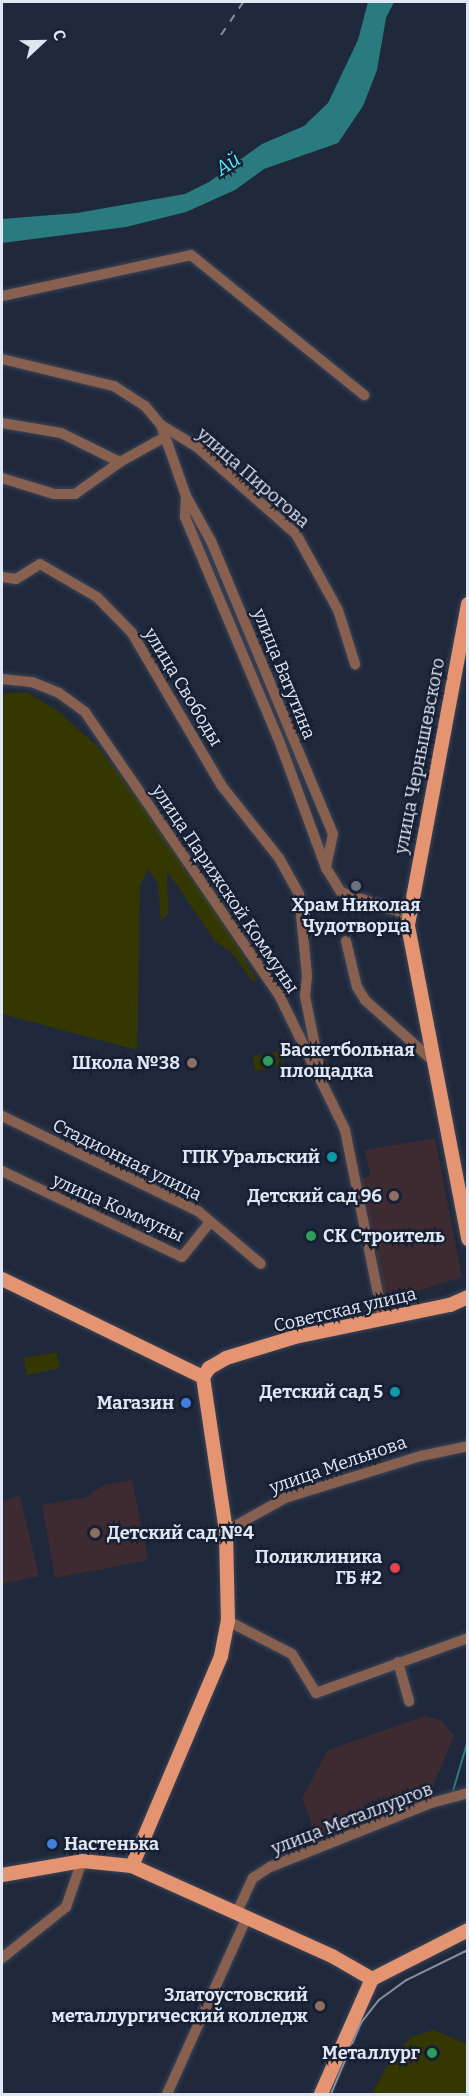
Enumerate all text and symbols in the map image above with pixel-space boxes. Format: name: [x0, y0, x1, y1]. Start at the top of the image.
north arrow: [12, 12, 72, 72]
text: С: [48, 27, 70, 43]
water label: Ай: [211, 147, 245, 181]
street label: улица Пирогова: [192, 423, 314, 533]
street label: улица Ватутина: [248, 606, 320, 742]
street label: улица Свободы: [139, 624, 227, 750]
street label: улица Чернышевского: [390, 656, 450, 856]
street label: улица Парижской Коммуны: [147, 780, 303, 998]
marker: Храм Николая Чудотворца: [349, 879, 363, 893]
place label: Храм Николая Чудотворца: [291, 895, 421, 938]
place label: Баскетбольная площадка: [280, 1040, 415, 1082]
place label: Школа №38: [72, 1052, 180, 1074]
marker: Баскетбольная площадка: [261, 1054, 275, 1068]
marker: Школа №38: [185, 1056, 199, 1070]
street label: Стадионная улица: [49, 1115, 205, 1205]
place label: ГПК Уральский: [182, 1146, 320, 1168]
marker: ГПК Уральский: [325, 1150, 339, 1164]
street label: улица Коммуны: [49, 1169, 187, 1247]
place label: Детский сад 96: [247, 1185, 382, 1207]
marker: Детский сад 96: [387, 1189, 401, 1203]
place label: СК Строитель: [323, 1225, 445, 1247]
marker: СК Строитель: [304, 1229, 318, 1243]
street label: Советская улица: [272, 1283, 418, 1337]
place label: Детский сад 5: [260, 1381, 383, 1403]
marker: Детский сад 5: [388, 1385, 402, 1399]
place label: Магазин: [97, 1392, 174, 1414]
marker: Магазин: [179, 1396, 193, 1410]
street label: улица Мельнова: [267, 1431, 409, 1499]
place label: Детский сад №4: [107, 1522, 254, 1544]
marker: Детский сад №4: [88, 1526, 102, 1540]
place label: Поликлиника ГБ #2: [255, 1547, 382, 1590]
marker: Поликлиника ГБ #2: [386, 1559, 404, 1577]
street label: улица Металлургов: [268, 1778, 436, 1860]
place label: Настенька: [64, 1833, 159, 1855]
marker: Настенька: [45, 1837, 59, 1851]
place label: Златоустовский металлургический колледж: [51, 1985, 308, 2028]
marker: Златоустовский металлургический колледж: [313, 1999, 327, 2013]
place label: Металлург: [322, 2042, 420, 2064]
marker: Металлург: [425, 2046, 439, 2060]

